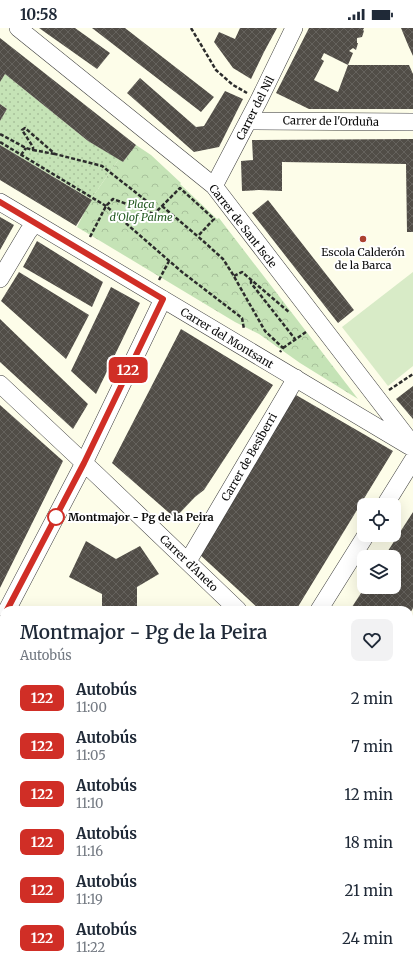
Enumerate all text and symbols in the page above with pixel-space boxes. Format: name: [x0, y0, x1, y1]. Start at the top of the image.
text: 10:58: [20, 5, 58, 24]
street label: Carrer del Nil: [233, 73, 277, 142]
street label: Carrer de l'Orduña: [283, 113, 379, 129]
street label: Carrer de Sant Iscle: [206, 182, 280, 271]
park label: Plaça d'Olof Palme: [109, 197, 173, 224]
marker: Escola Calderón de la Barca: [358, 234, 368, 244]
place label: Escola Calderón de la Barca: [321, 245, 406, 272]
street label: Carrer del Montsant: [178, 305, 277, 372]
line badge: 122: [105, 357, 151, 383]
text: 122: [117, 361, 139, 379]
street label: Carrer de Besiberri: [218, 410, 280, 504]
map controls: [357, 498, 401, 594]
button: locate: [357, 498, 401, 542]
marker: Montmajor - Pg de la Peira: [47, 508, 65, 526]
place label: Montmajor - Pg de la Peira: [68, 510, 214, 524]
street label: Carrer d'Aneto: [157, 532, 221, 595]
button: layers: [357, 550, 401, 594]
button: heart: [351, 619, 393, 661]
text: Montmajor - Pg de la Peira: [20, 620, 267, 644]
text: Autobús: [20, 647, 72, 664]
text: Autobús: [76, 680, 137, 699]
text: 122: [31, 689, 53, 707]
text: 2 min: [351, 689, 393, 708]
text: 11:00: [76, 699, 107, 716]
text: Autobús: [76, 728, 137, 747]
text: 122: [31, 737, 53, 755]
text: 7 min: [351, 737, 393, 756]
text: 11:05: [76, 747, 106, 764]
text: Autobús: [76, 776, 137, 795]
text: 122: [31, 785, 53, 803]
text: 12 min: [344, 785, 393, 804]
text: 11:10: [76, 795, 103, 812]
text: Autobús: [76, 824, 137, 843]
text: 122: [31, 833, 53, 851]
text: 18 min: [345, 833, 393, 852]
text: 11:16: [76, 843, 103, 860]
text: Autobús: [76, 872, 137, 891]
text: 122: [31, 881, 53, 899]
text: 21 min: [345, 881, 393, 900]
text: 11:19: [76, 891, 103, 908]
text: Autobús: [76, 920, 137, 939]
text: 122: [31, 929, 53, 947]
text: 24 min: [342, 929, 393, 948]
text: 11:22: [76, 939, 105, 956]

